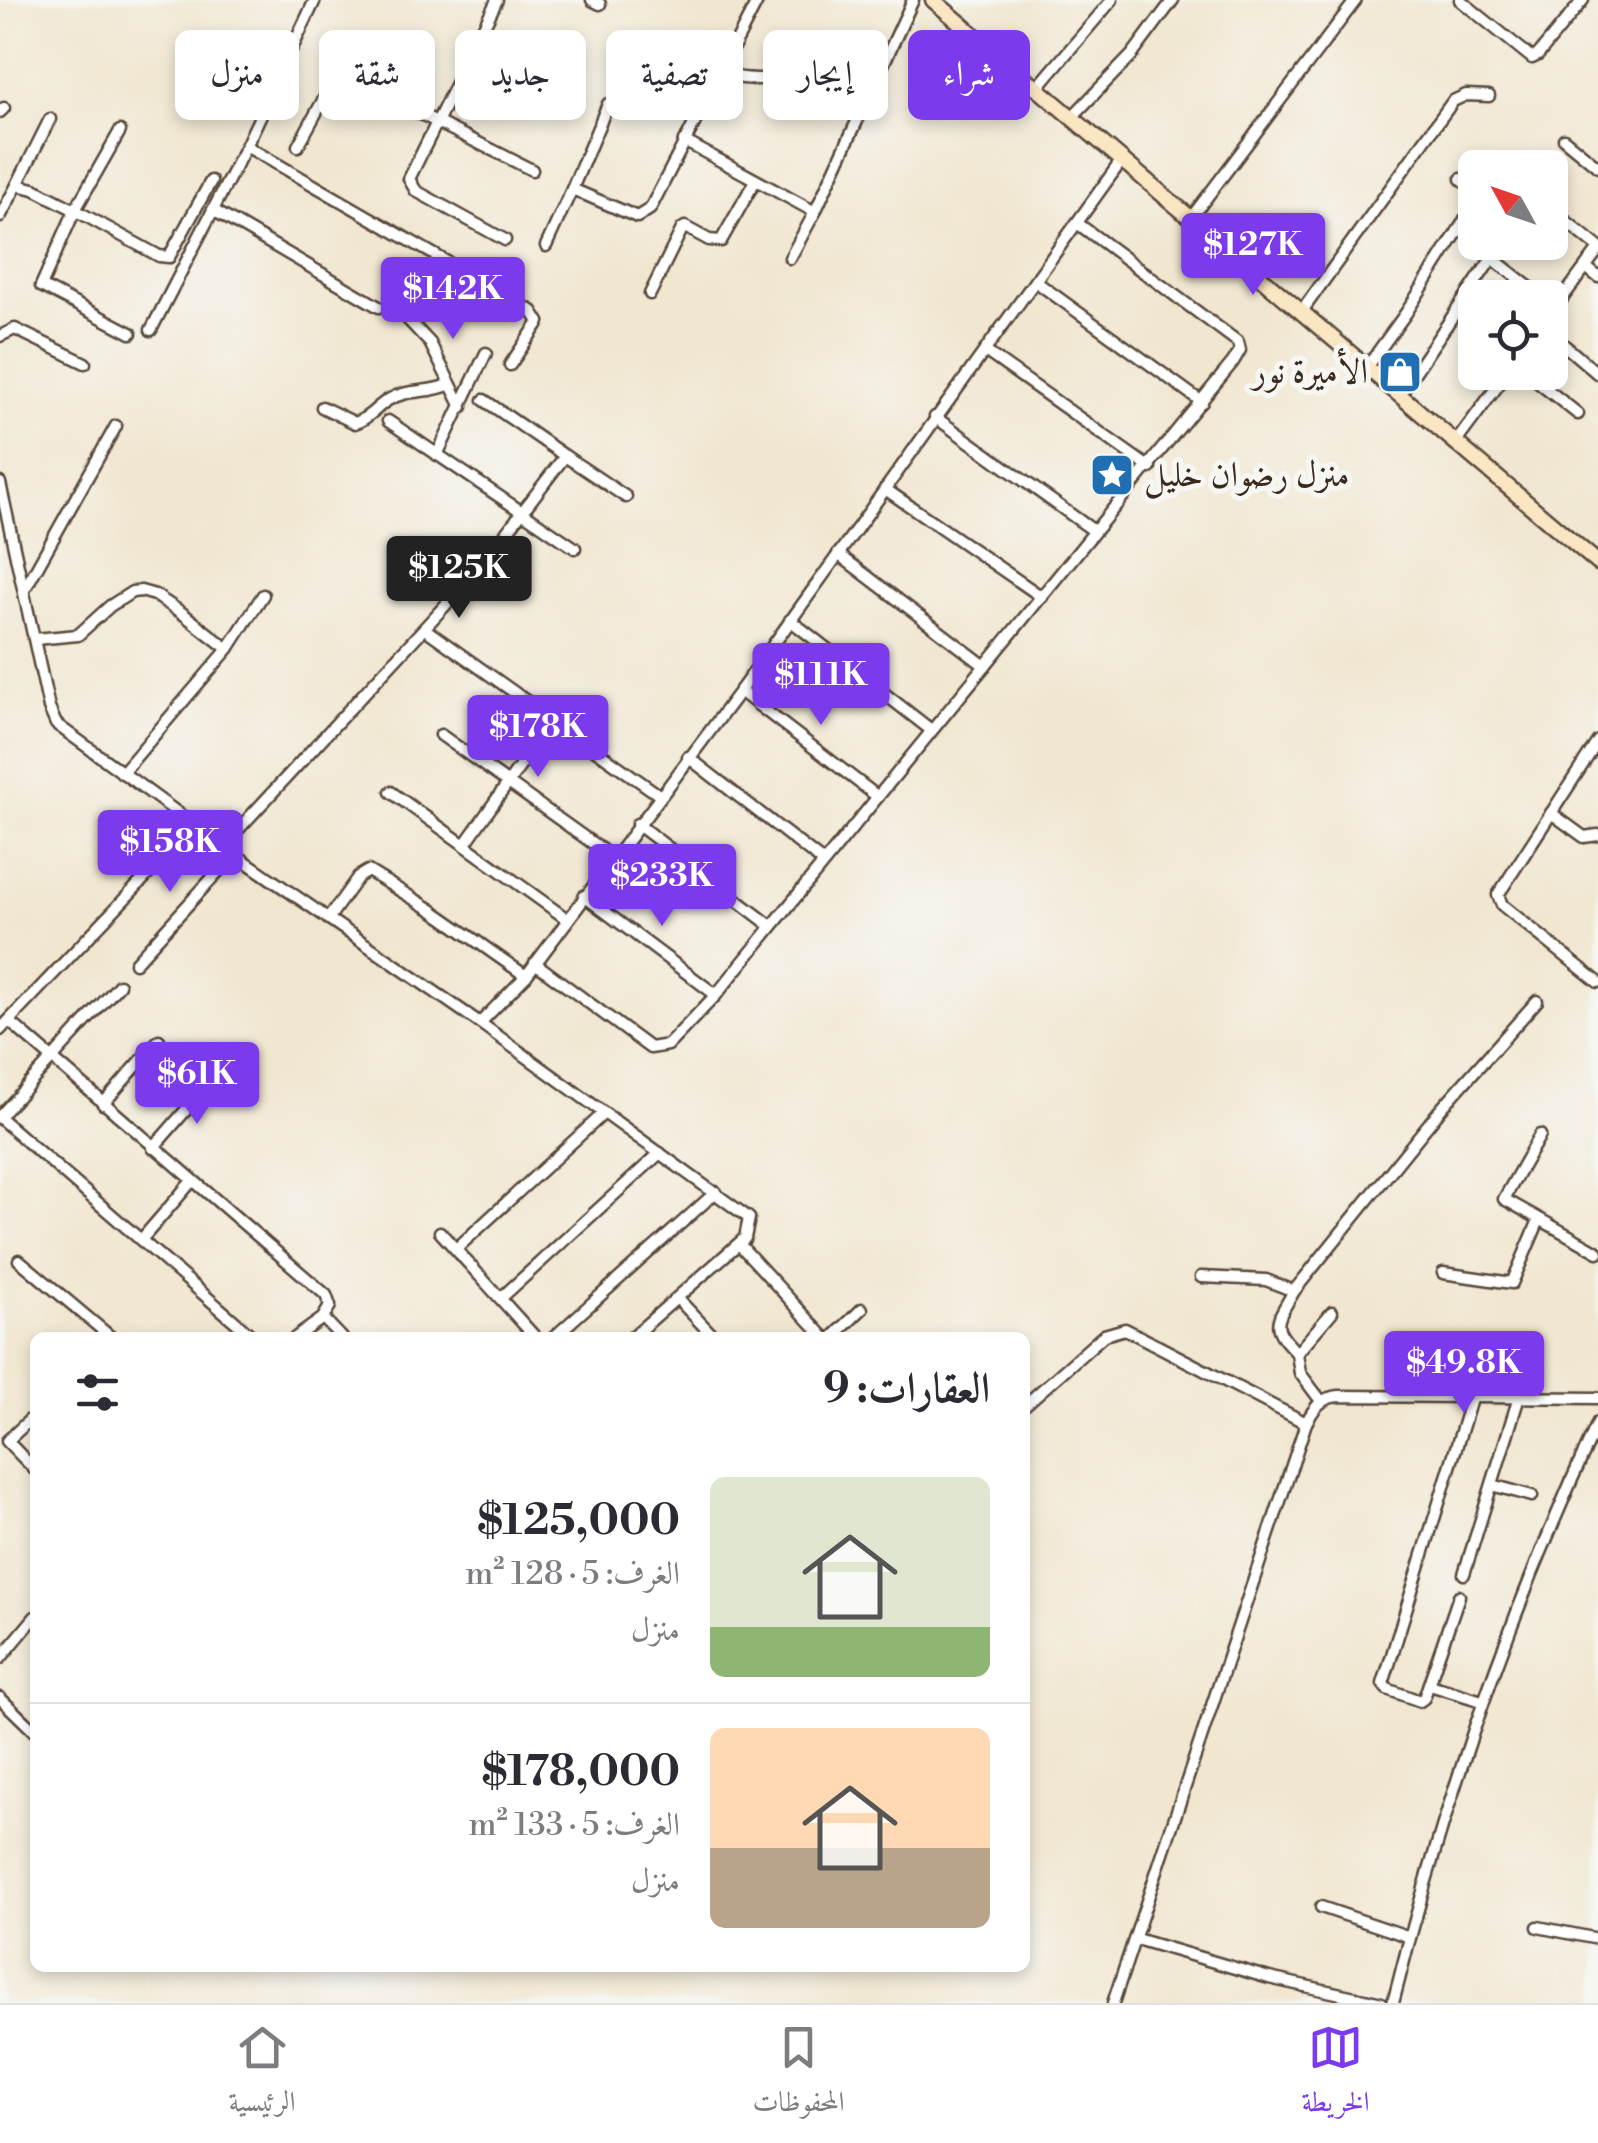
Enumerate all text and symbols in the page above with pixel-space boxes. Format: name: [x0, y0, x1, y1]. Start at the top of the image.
chip: منزل: [175, 30, 299, 120]
chip: شقة: [319, 30, 435, 120]
chip: جديد: [455, 30, 586, 120]
chip: تصفية: [606, 30, 743, 120]
chip: إيجار: [763, 30, 888, 120]
chip: شراء: [908, 30, 1030, 120]
north arrow: [1458, 150, 1568, 260]
map controls: [1458, 150, 1568, 390]
pin: $127K: [1183, 213, 1323, 298]
text: $127K: [1203, 225, 1303, 265]
pin: $142K: [383, 257, 523, 342]
text: $142K: [403, 269, 503, 309]
button: locate: [1458, 280, 1568, 390]
place label: الأميرة نور: [1249, 347, 1368, 394]
shop icon: الأميرة نور: [1377, 349, 1423, 395]
place icon: منزل رضوان خليل: [1089, 452, 1135, 498]
place label: منزل رضوان خليل: [1144, 454, 1350, 499]
pin: $125K: [389, 536, 529, 621]
text: $125K: [409, 548, 509, 588]
pin: $111K: [751, 643, 891, 728]
text: $111K: [774, 655, 868, 695]
pin: $178K: [468, 695, 608, 780]
text: $178K: [489, 707, 587, 747]
pin: $158K: [100, 810, 240, 895]
text: $158K: [120, 822, 220, 862]
pin: $233K: [592, 844, 732, 929]
text: $233K: [610, 856, 714, 896]
pin: $61K: [138, 1042, 256, 1127]
text: $61K: [157, 1054, 237, 1094]
pin: $49.8K: [1383, 1331, 1545, 1416]
text: $49.8K: [1406, 1343, 1522, 1383]
text: العقارات: 9: [823, 1363, 990, 1416]
icon: filters: [70, 1365, 125, 1420]
text: $125,000: [477, 1495, 680, 1548]
icon: home: [790, 1517, 910, 1637]
text: الغرف: 5 · 128 m²: [465, 1554, 680, 1594]
text: منزل: [631, 1610, 680, 1650]
text: $178,000: [482, 1746, 680, 1799]
icon: home: [790, 1768, 910, 1888]
text: الغرف: 5 · 133 m²: [468, 1805, 680, 1845]
text: منزل: [631, 1861, 680, 1901]
tab: الرئيسية: [228, 2020, 296, 2129]
tab: المحفوظات: [752, 2020, 845, 2129]
tab: الخريطة: [1301, 2020, 1370, 2129]

